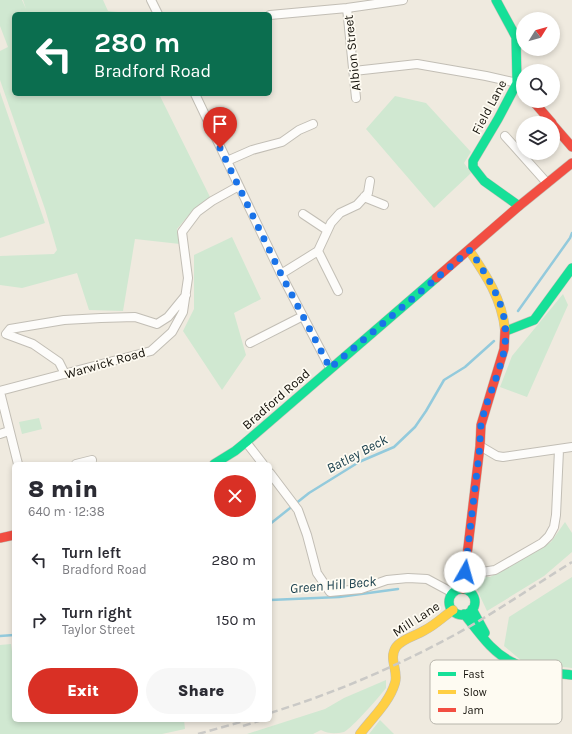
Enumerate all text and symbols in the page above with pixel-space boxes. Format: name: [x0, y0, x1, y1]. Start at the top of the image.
north arrow: [516, 12, 560, 56]
map controls: [516, 12, 560, 160]
street label: Albion Street: [341, 14, 363, 92]
text: 280 m: [94, 26, 180, 59]
icon: left: [28, 28, 80, 80]
text: Bradford Road: [94, 60, 211, 82]
button: search: [516, 64, 560, 108]
street label: Field Lane: [468, 77, 510, 137]
pin: [203, 107, 237, 148]
icon: arrive: [209, 113, 231, 135]
button: layers: [516, 116, 560, 160]
street label: Warwick Road: [63, 344, 147, 382]
street label: Bradford Road: [239, 366, 313, 432]
water label: Batley Beck: [324, 430, 391, 477]
text: 8 min: [28, 475, 98, 503]
button: close: [214, 475, 256, 517]
text: 640 m · 12:38: [28, 504, 105, 519]
text: Turn left: [62, 544, 121, 562]
icon: left: [28, 549, 50, 571]
text: 280 m: [212, 551, 256, 569]
position arrow: [444, 551, 486, 593]
text: Bradford Road: [62, 562, 147, 577]
water label: Green Hill Beck: [289, 573, 378, 597]
street label: Mill Lane: [390, 598, 443, 640]
text: Turn right: [62, 604, 132, 622]
icon: right: [28, 609, 50, 631]
text: 150 m: [216, 611, 256, 629]
text: Taylor Street: [62, 622, 135, 637]
legend: [430, 660, 562, 724]
button: Exit: [28, 668, 138, 714]
button: Share: [146, 668, 256, 714]
text: Fast: [463, 668, 484, 681]
text: Slow: [463, 686, 487, 699]
text: Jam: [463, 704, 484, 717]

